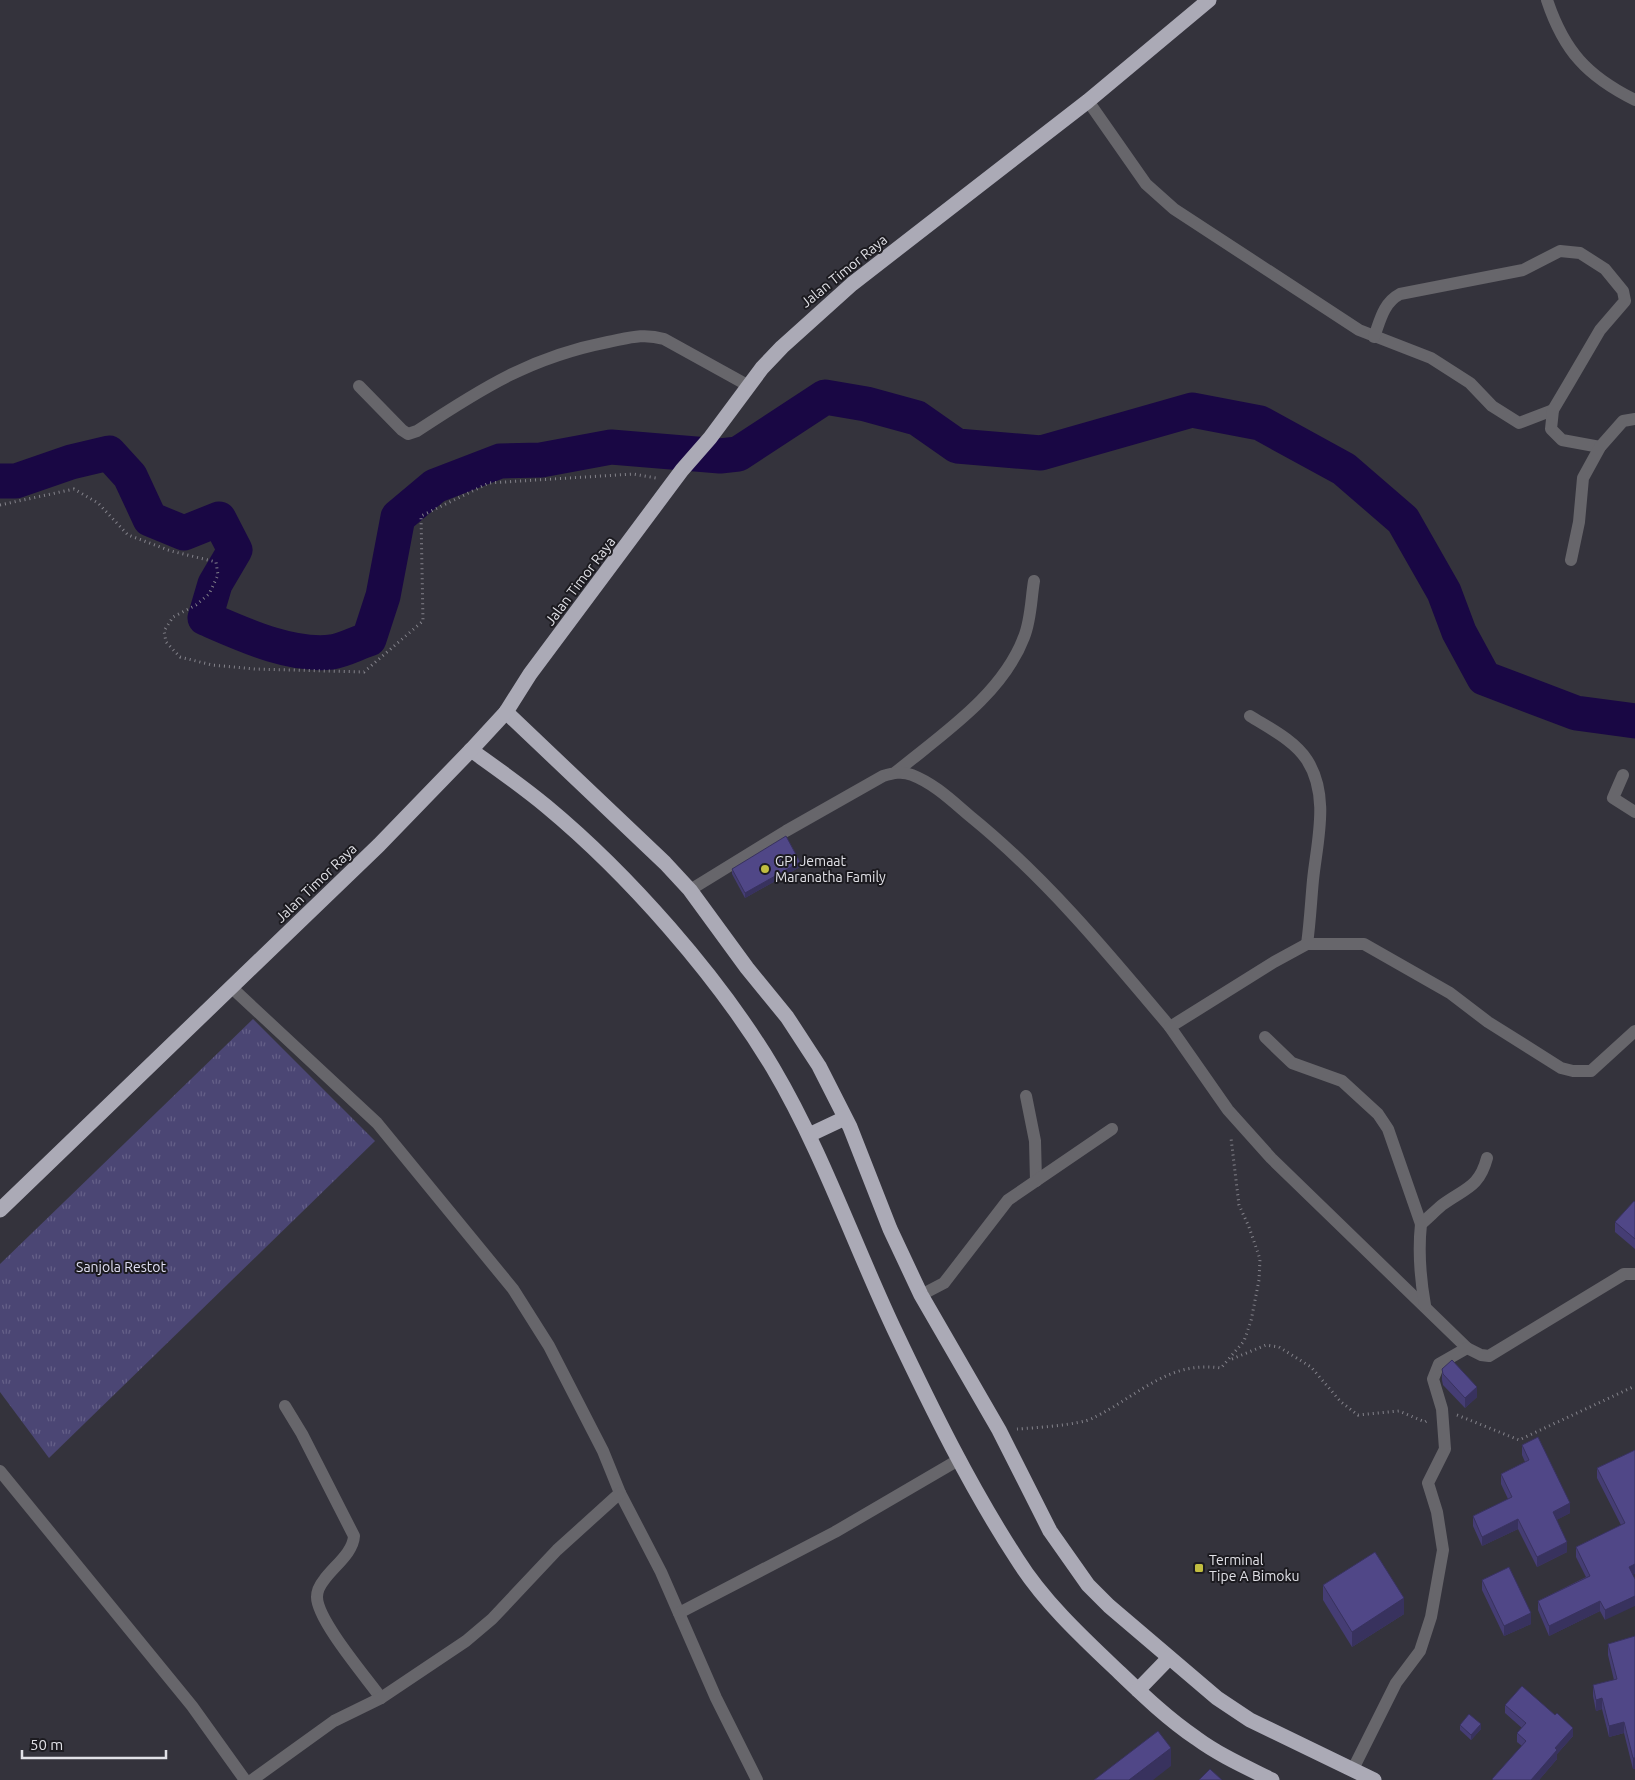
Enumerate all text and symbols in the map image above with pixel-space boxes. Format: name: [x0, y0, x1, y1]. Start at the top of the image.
street label: Jalan Timor Raya: [798, 231, 890, 311]
street label: Jalan Timor Raya: [542, 534, 618, 628]
street label: Jalan Timor Raya: [272, 840, 360, 926]
place label: GPI Jemaat Maranatha Family: [775, 853, 886, 885]
marker: GPI Jemaat Maranatha Family: [759, 863, 771, 875]
park label: Sanjola Restot: [76, 1259, 166, 1275]
place label: Terminal Tipe A Bimoku: [1209, 1552, 1300, 1584]
marker: Terminal Tipe A Bimoku: [1193, 1562, 1205, 1574]
scale bar: [22, 1728, 166, 1760]
text: 50 m: [30, 1736, 63, 1753]

